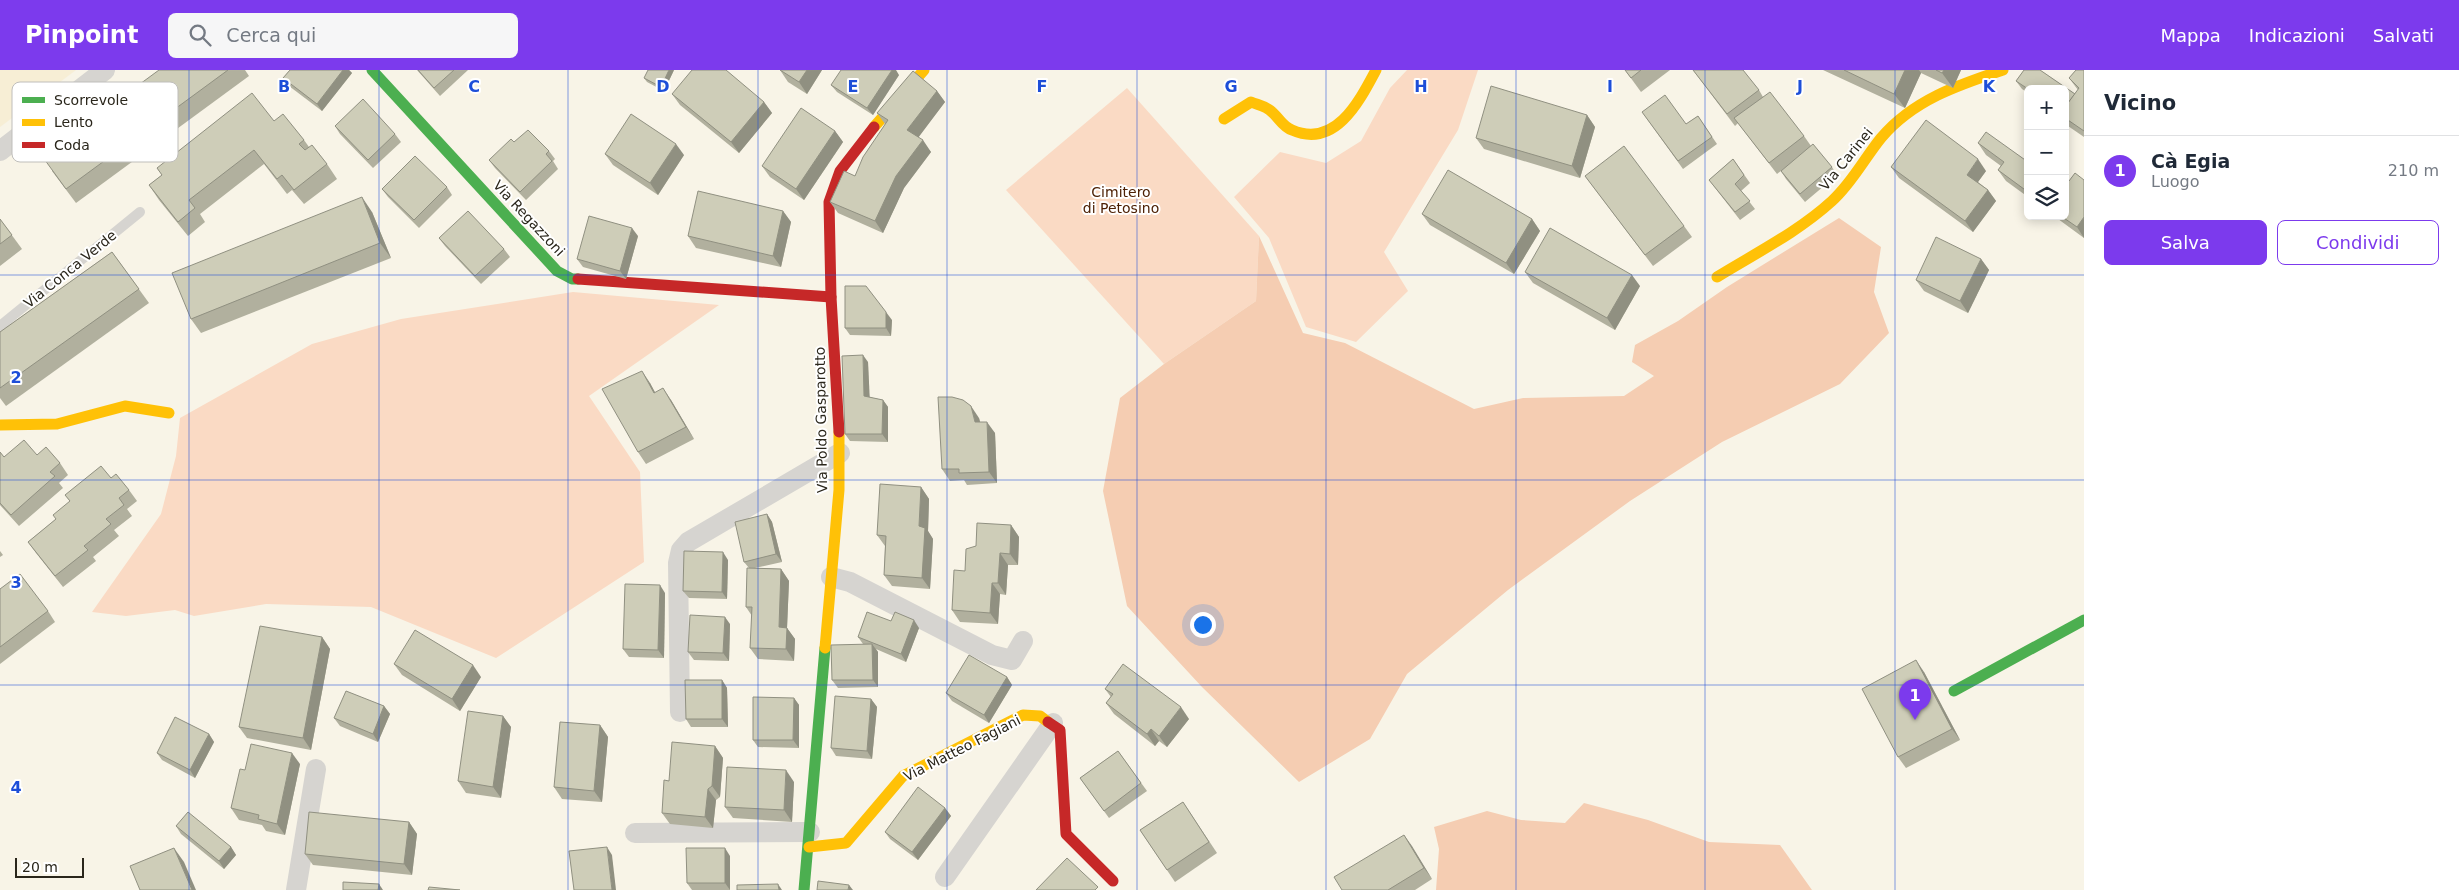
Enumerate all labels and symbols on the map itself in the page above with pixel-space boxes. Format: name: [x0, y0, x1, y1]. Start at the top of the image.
text: B: [278, 77, 290, 96]
text: C: [468, 77, 480, 96]
text: D: [656, 77, 670, 96]
text: E: [848, 77, 858, 96]
text: F: [1037, 77, 1047, 96]
text: G: [1224, 77, 1238, 96]
text: H: [1414, 77, 1428, 96]
text: I: [1607, 77, 1613, 96]
text: J: [1796, 77, 1803, 96]
text: K: [1983, 77, 1996, 96]
legend: [12, 82, 178, 162]
text: Scorrevole: [54, 92, 128, 108]
text: Lento: [54, 114, 93, 130]
street label: Via Carinei: [1816, 125, 1876, 193]
text: Coda: [54, 137, 90, 153]
street label: Via Regazzoni: [490, 177, 568, 259]
park label: Cimitero di Petosino: [1083, 184, 1159, 216]
street label: Via Conca Verde: [21, 227, 119, 311]
street label: Via Poldo Gasparotto: [812, 347, 830, 493]
text: 2: [10, 368, 22, 387]
text: 3: [10, 573, 22, 592]
your location: [1190, 612, 1216, 638]
pin: 1: [1899, 679, 1931, 720]
street label: Via Matteo Fagiani: [901, 712, 1023, 784]
text: 4: [10, 778, 22, 797]
scale bar: [15, 855, 84, 878]

